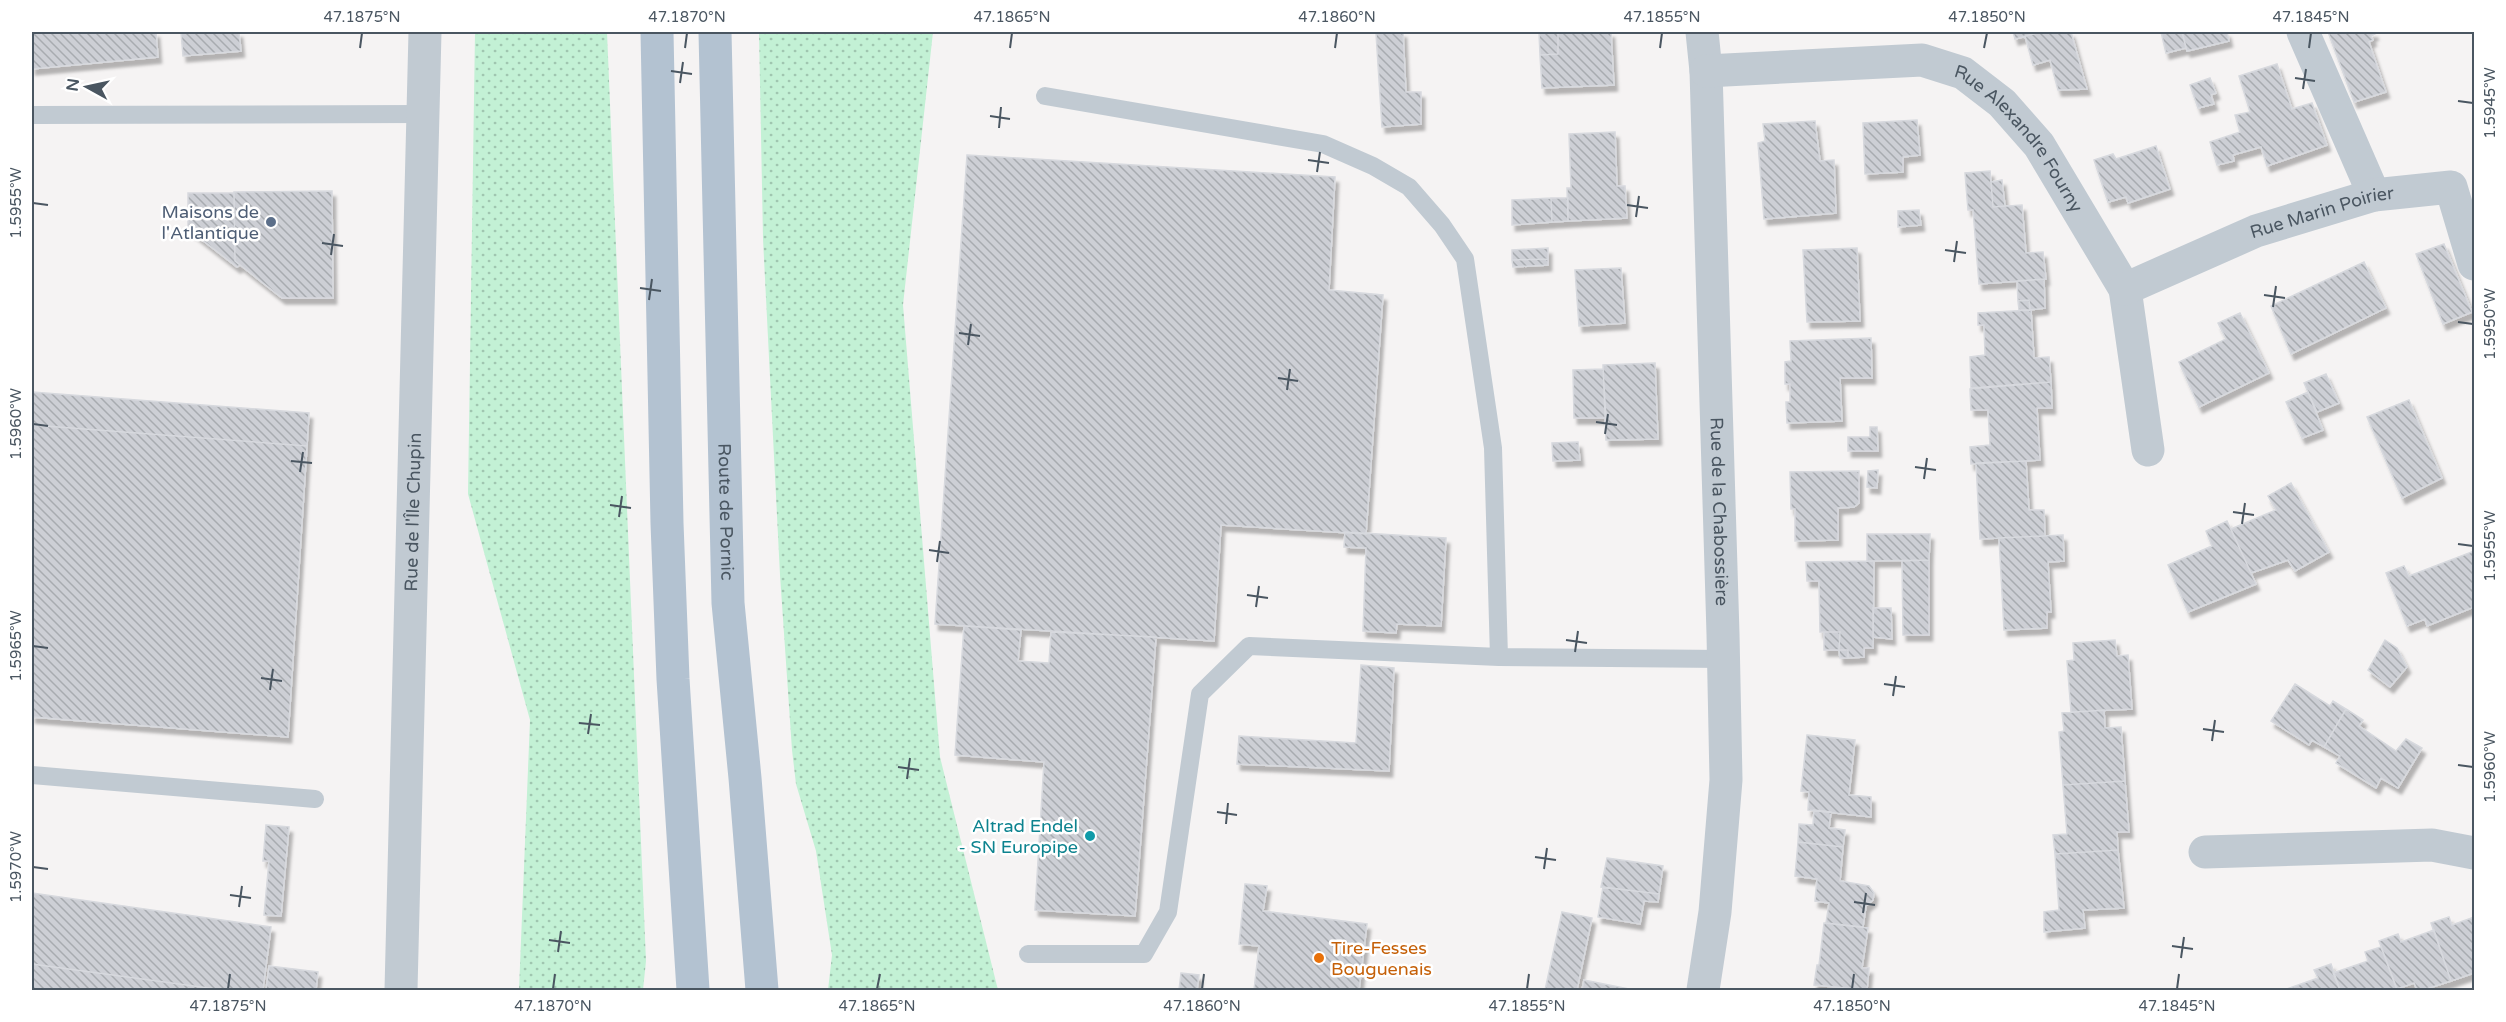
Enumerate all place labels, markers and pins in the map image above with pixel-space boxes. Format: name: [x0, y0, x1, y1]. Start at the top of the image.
place label: Maisons de l'Atlantique: [161, 201, 259, 244]
marker: Maisons de l'Atlantique: [264, 215, 278, 229]
place label: Altrad Endel - SN Europipe: [959, 815, 1078, 858]
marker: Altrad Endel - SN Europipe: [1083, 829, 1097, 843]
place label: Tire-Fesses Bouguenais: [1331, 937, 1432, 980]
marker: Tire-Fesses Bouguenais: [1312, 951, 1326, 965]

